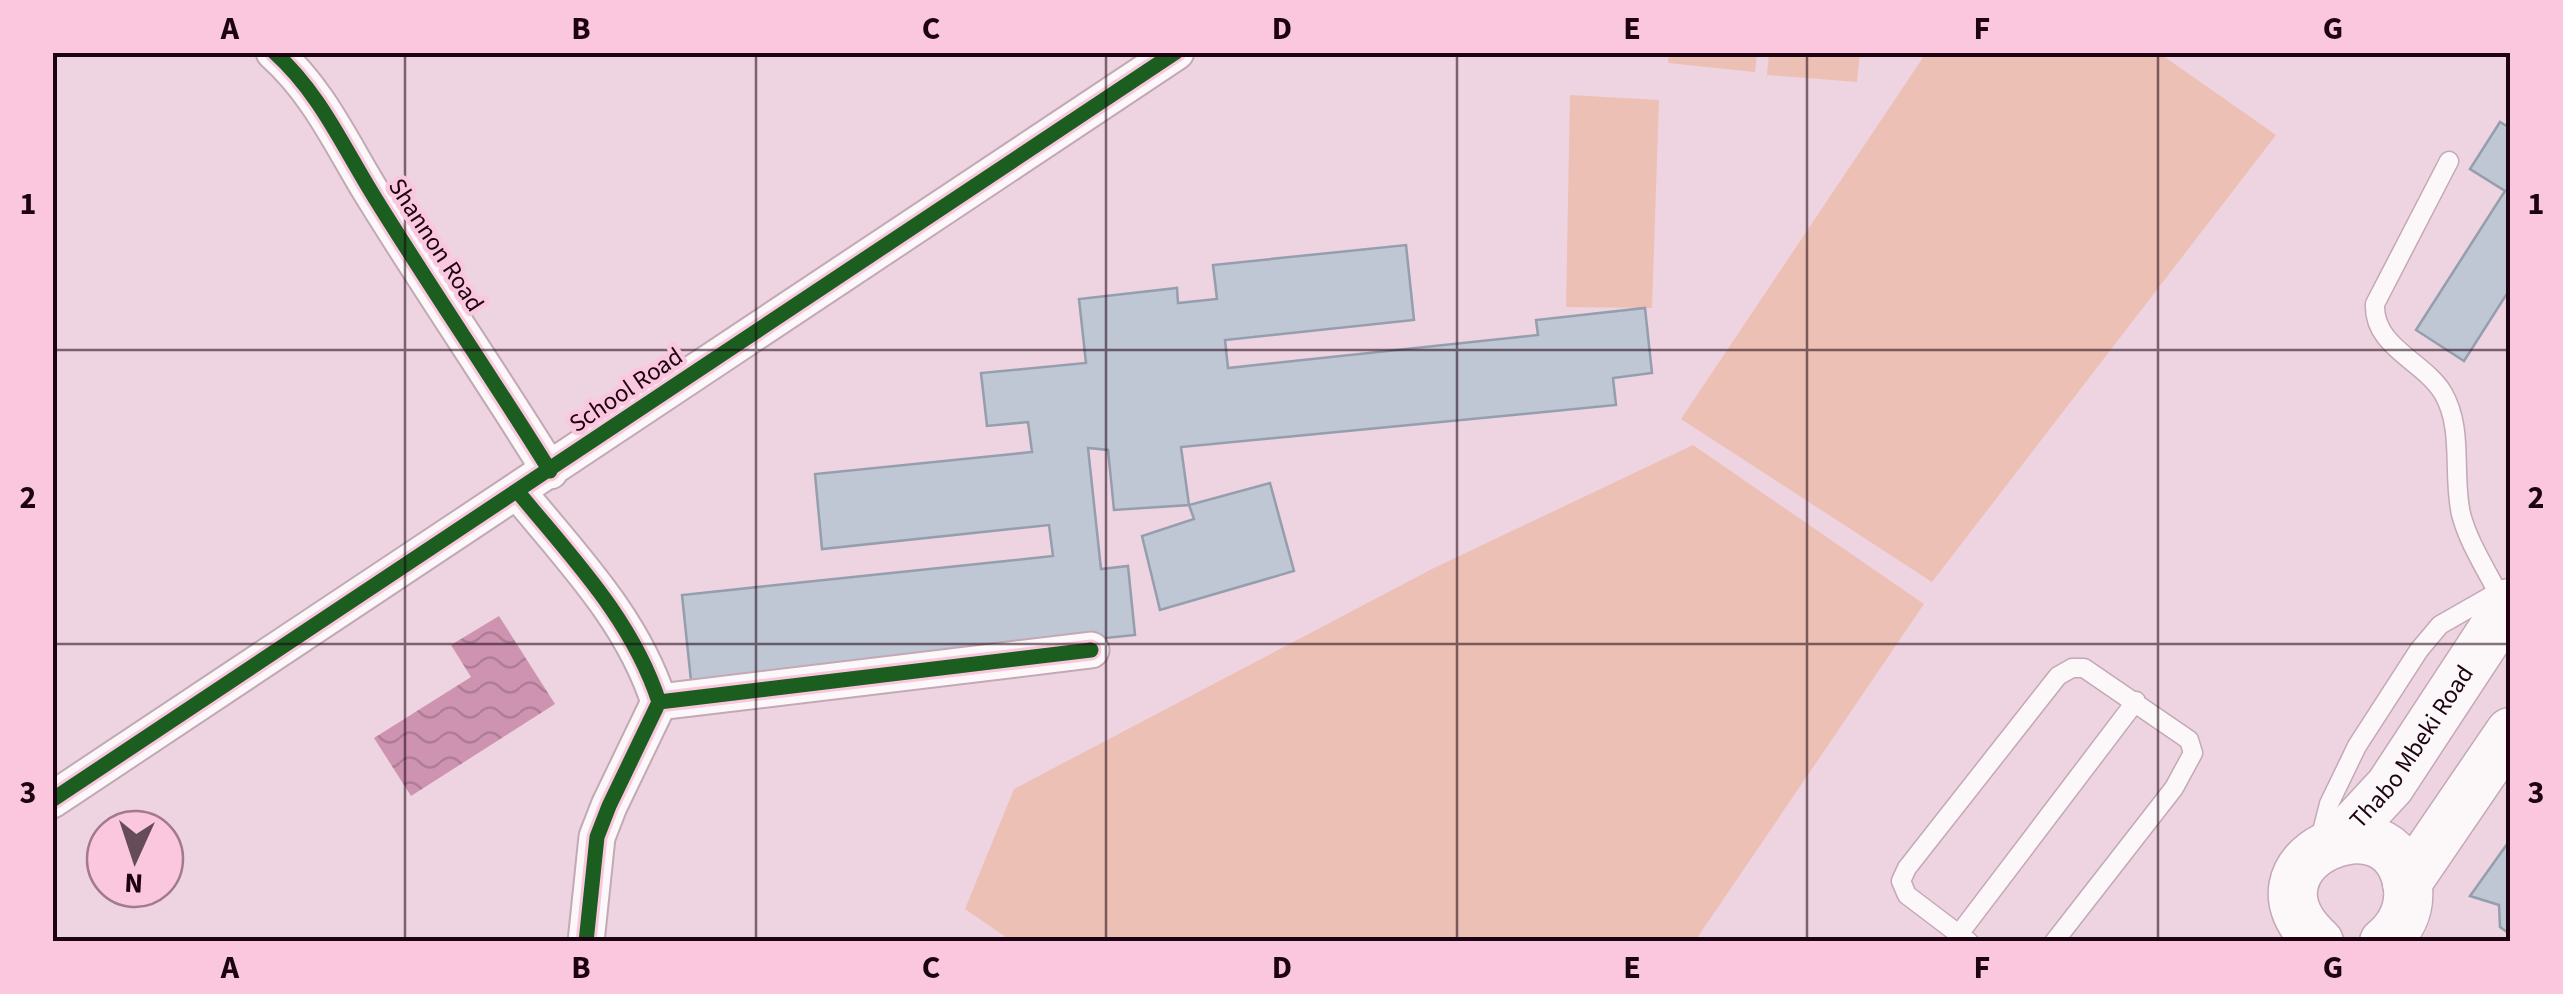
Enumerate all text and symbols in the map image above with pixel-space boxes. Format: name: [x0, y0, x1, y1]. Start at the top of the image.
text: A: [220, 6, 240, 52]
text: B: [571, 6, 591, 52]
text: C: [922, 6, 940, 52]
text: D: [1272, 6, 1292, 52]
text: E: [1623, 6, 1641, 52]
text: F: [1974, 6, 1990, 52]
text: G: [2323, 6, 2343, 52]
street label: Shannon Road: [379, 171, 493, 319]
text: 1: [20, 181, 36, 227]
text: 1: [2528, 181, 2544, 227]
street label: School Road: [562, 339, 690, 441]
text: 2: [20, 475, 36, 521]
text: 2: [2528, 475, 2544, 521]
street label: Thabo Mbeki Road: [2341, 658, 2483, 837]
text: 3: [20, 770, 36, 816]
text: 3: [2528, 770, 2544, 816]
north arrow: [85, 809, 185, 909]
text: N: [123, 863, 144, 903]
text: A: [220, 945, 240, 991]
text: B: [571, 945, 591, 991]
text: C: [922, 945, 940, 991]
text: D: [1272, 945, 1292, 991]
text: E: [1623, 945, 1641, 991]
text: F: [1974, 945, 1990, 991]
text: G: [2323, 945, 2343, 991]

